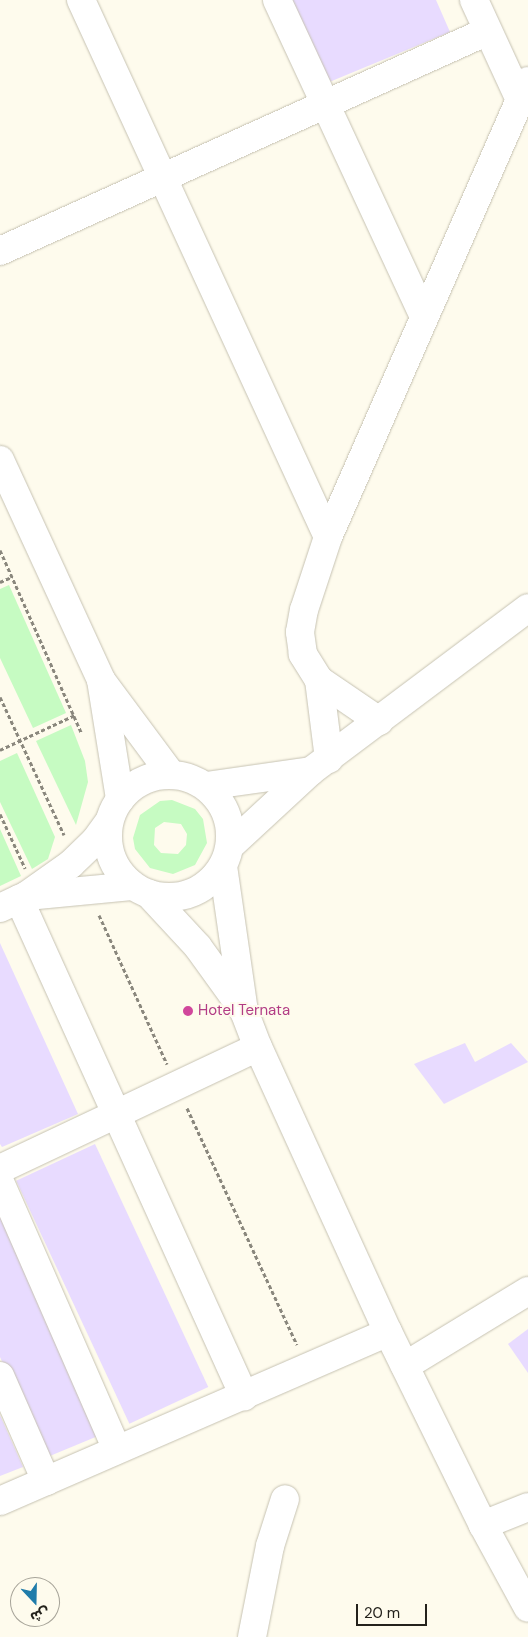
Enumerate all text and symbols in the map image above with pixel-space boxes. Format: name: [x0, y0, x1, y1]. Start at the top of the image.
place label: Hotel Ternata: [198, 1002, 290, 1020]
marker: Hotel Ternata: [182, 1005, 194, 1017]
north arrow: [10, 1577, 60, 1627]
scale bar: [358, 1594, 429, 1626]
text: ش: [28, 1603, 52, 1627]
text: 20 m: [364, 1603, 400, 1623]

